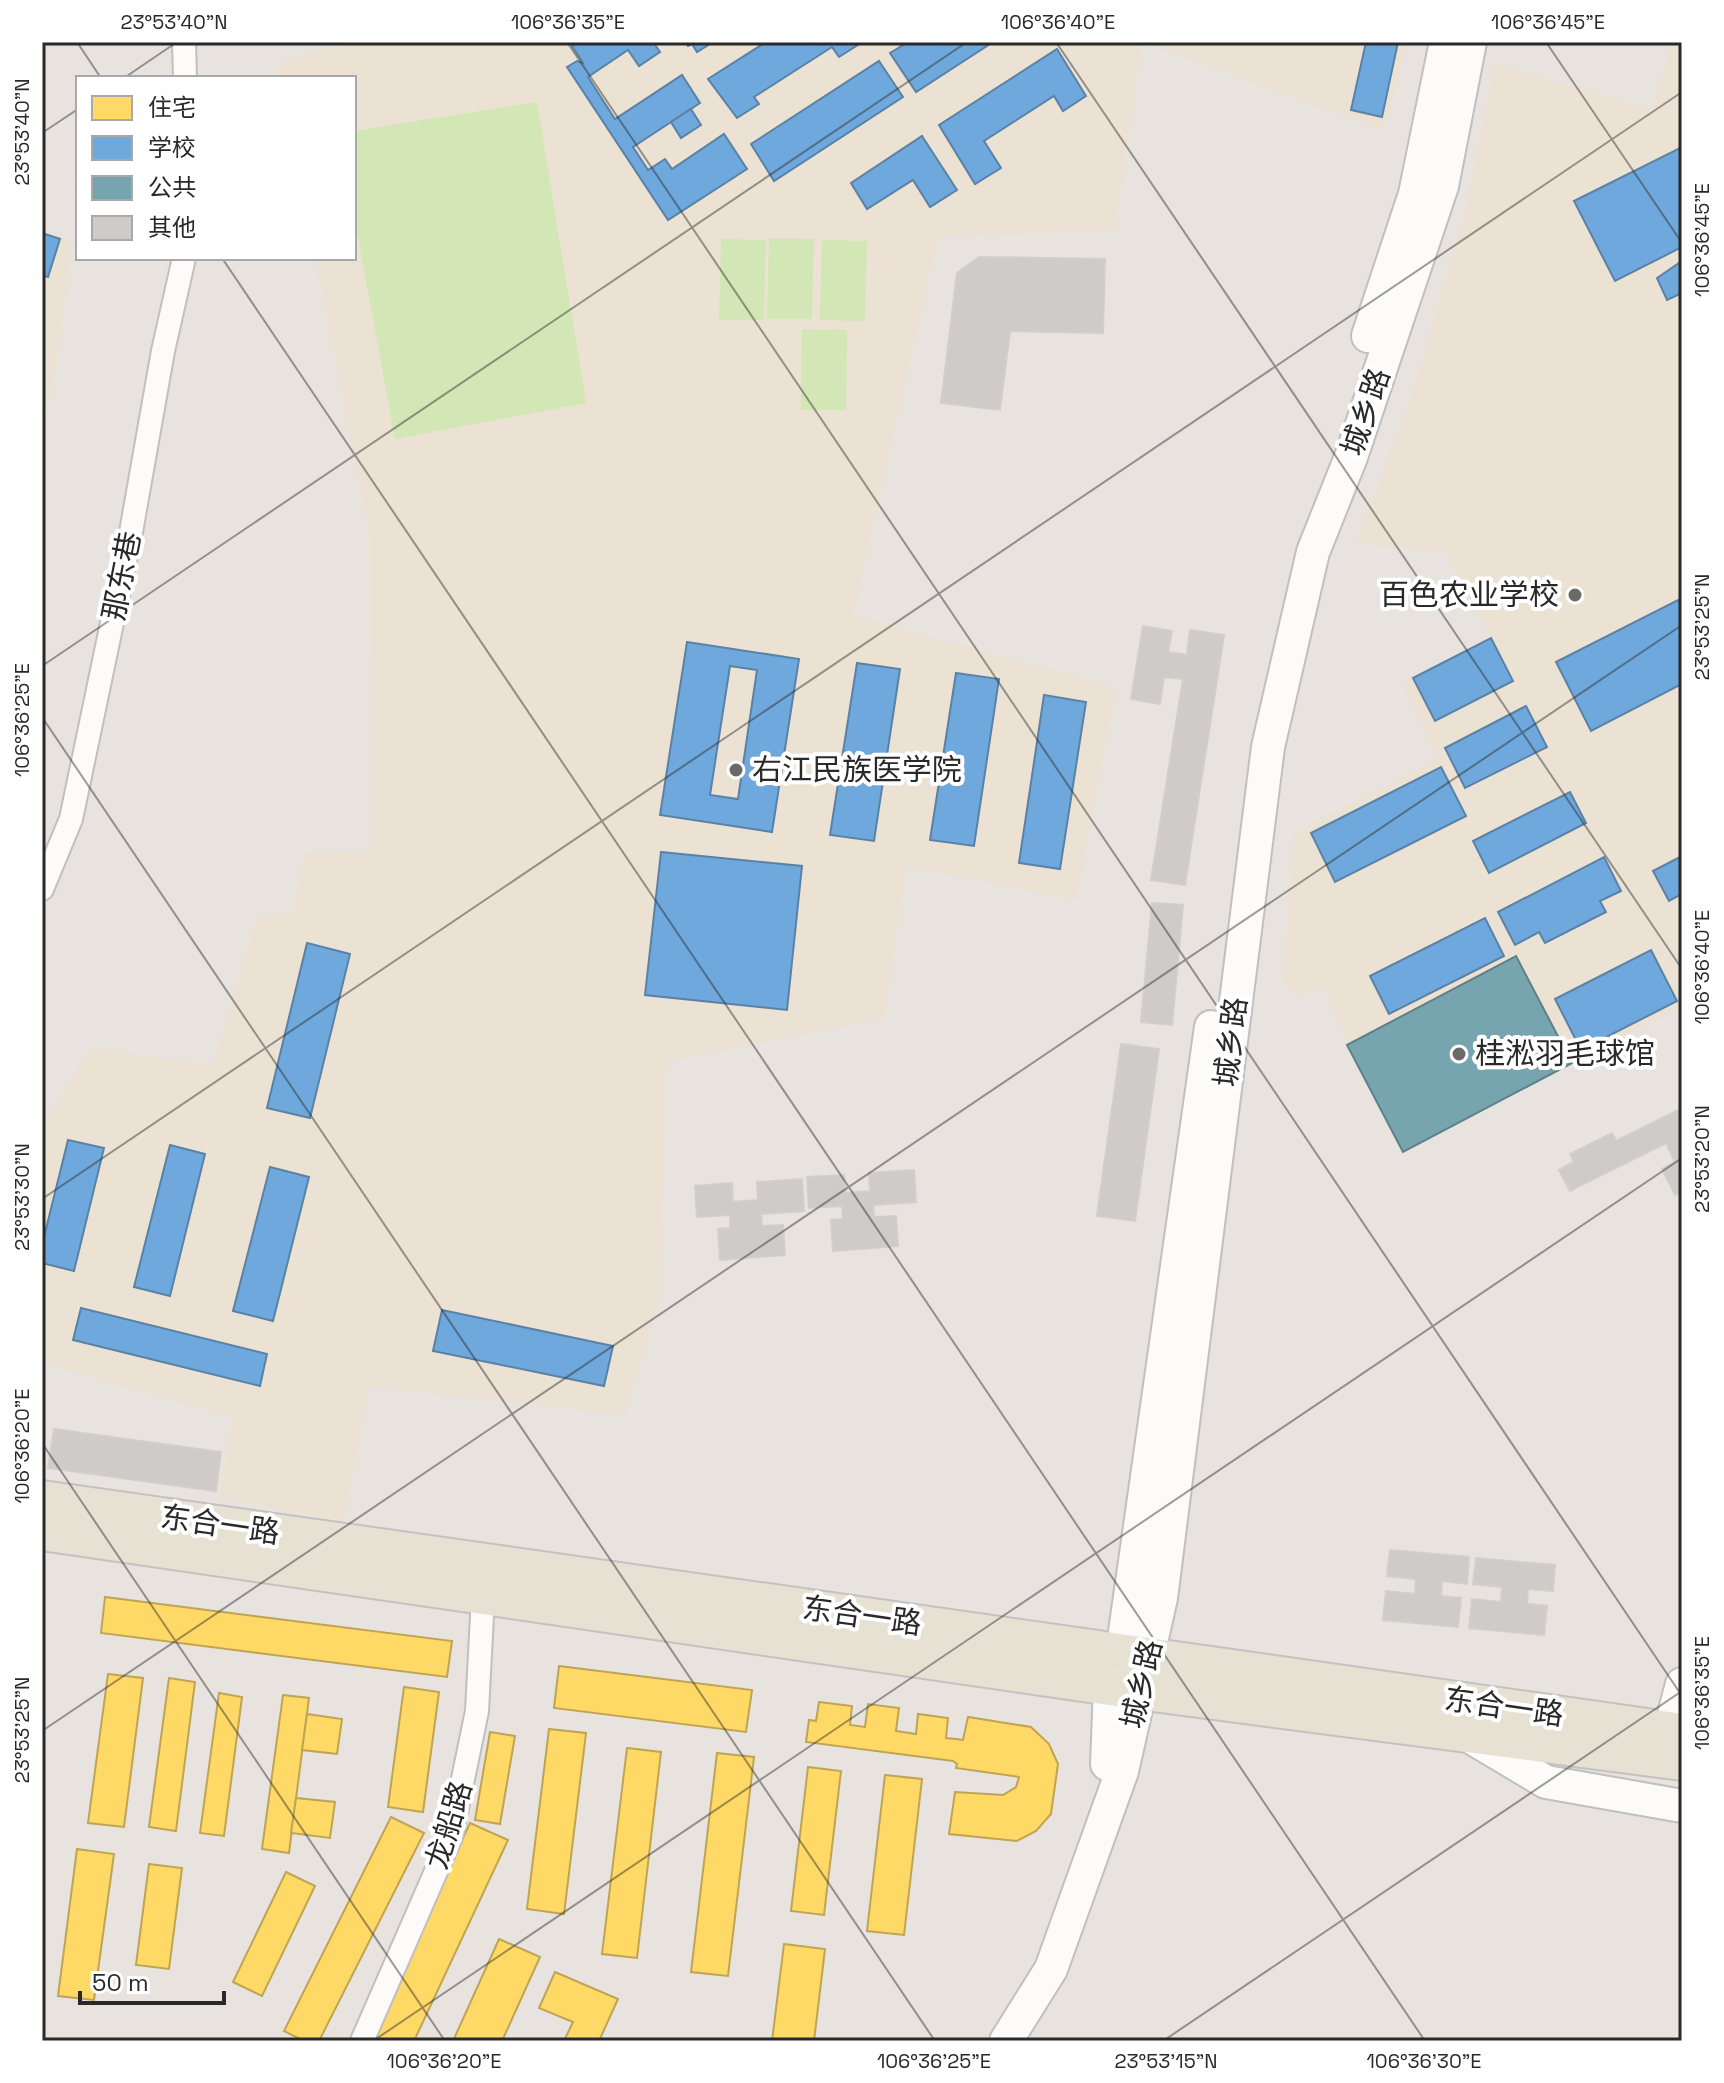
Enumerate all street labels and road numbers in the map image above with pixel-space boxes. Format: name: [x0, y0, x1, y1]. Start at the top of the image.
street label: 城乡路: [1332, 363, 1399, 461]
street label: 那东巷: [94, 528, 149, 624]
street label: 城乡路: [1206, 995, 1255, 1089]
street label: 东合一路: [158, 1497, 282, 1552]
street label: 东合一路: [800, 1588, 924, 1643]
street label: 城乡路: [1112, 1636, 1171, 1732]
street label: 东合一路: [1442, 1679, 1566, 1734]
street label: 龙船路: [417, 1776, 480, 1874]

